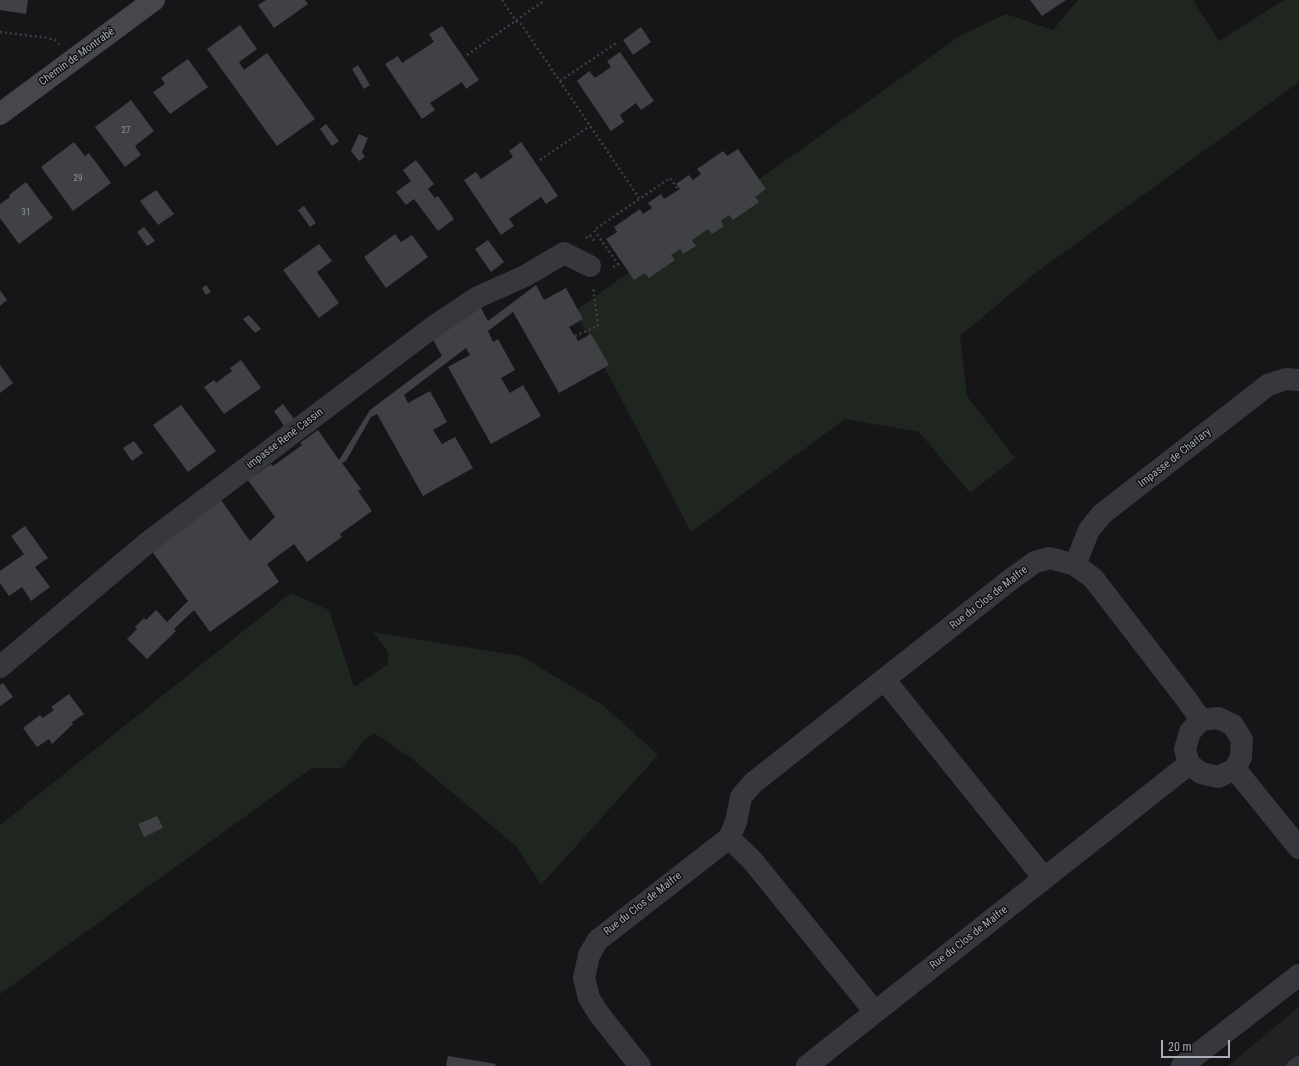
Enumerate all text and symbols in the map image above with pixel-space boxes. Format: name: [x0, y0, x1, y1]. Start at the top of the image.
street label: Chemin de Montrabé: [37, 25, 117, 89]
house number: 27: [122, 126, 130, 136]
house number: 29: [74, 174, 82, 184]
house number: 31: [22, 208, 30, 218]
street label: impasse René Cassin: [244, 406, 326, 472]
street label: Impasse de Charlary: [1136, 426, 1214, 490]
street label: Rue du Clos de Malfre: [947, 564, 1031, 632]
street label: Rue du Clos de Malfre: [601, 870, 685, 938]
street label: Rue du Clos de Malfre: [927, 904, 1011, 972]
scale bar: [1163, 1032, 1232, 1058]
text: 20 m: [1168, 1040, 1192, 1054]

